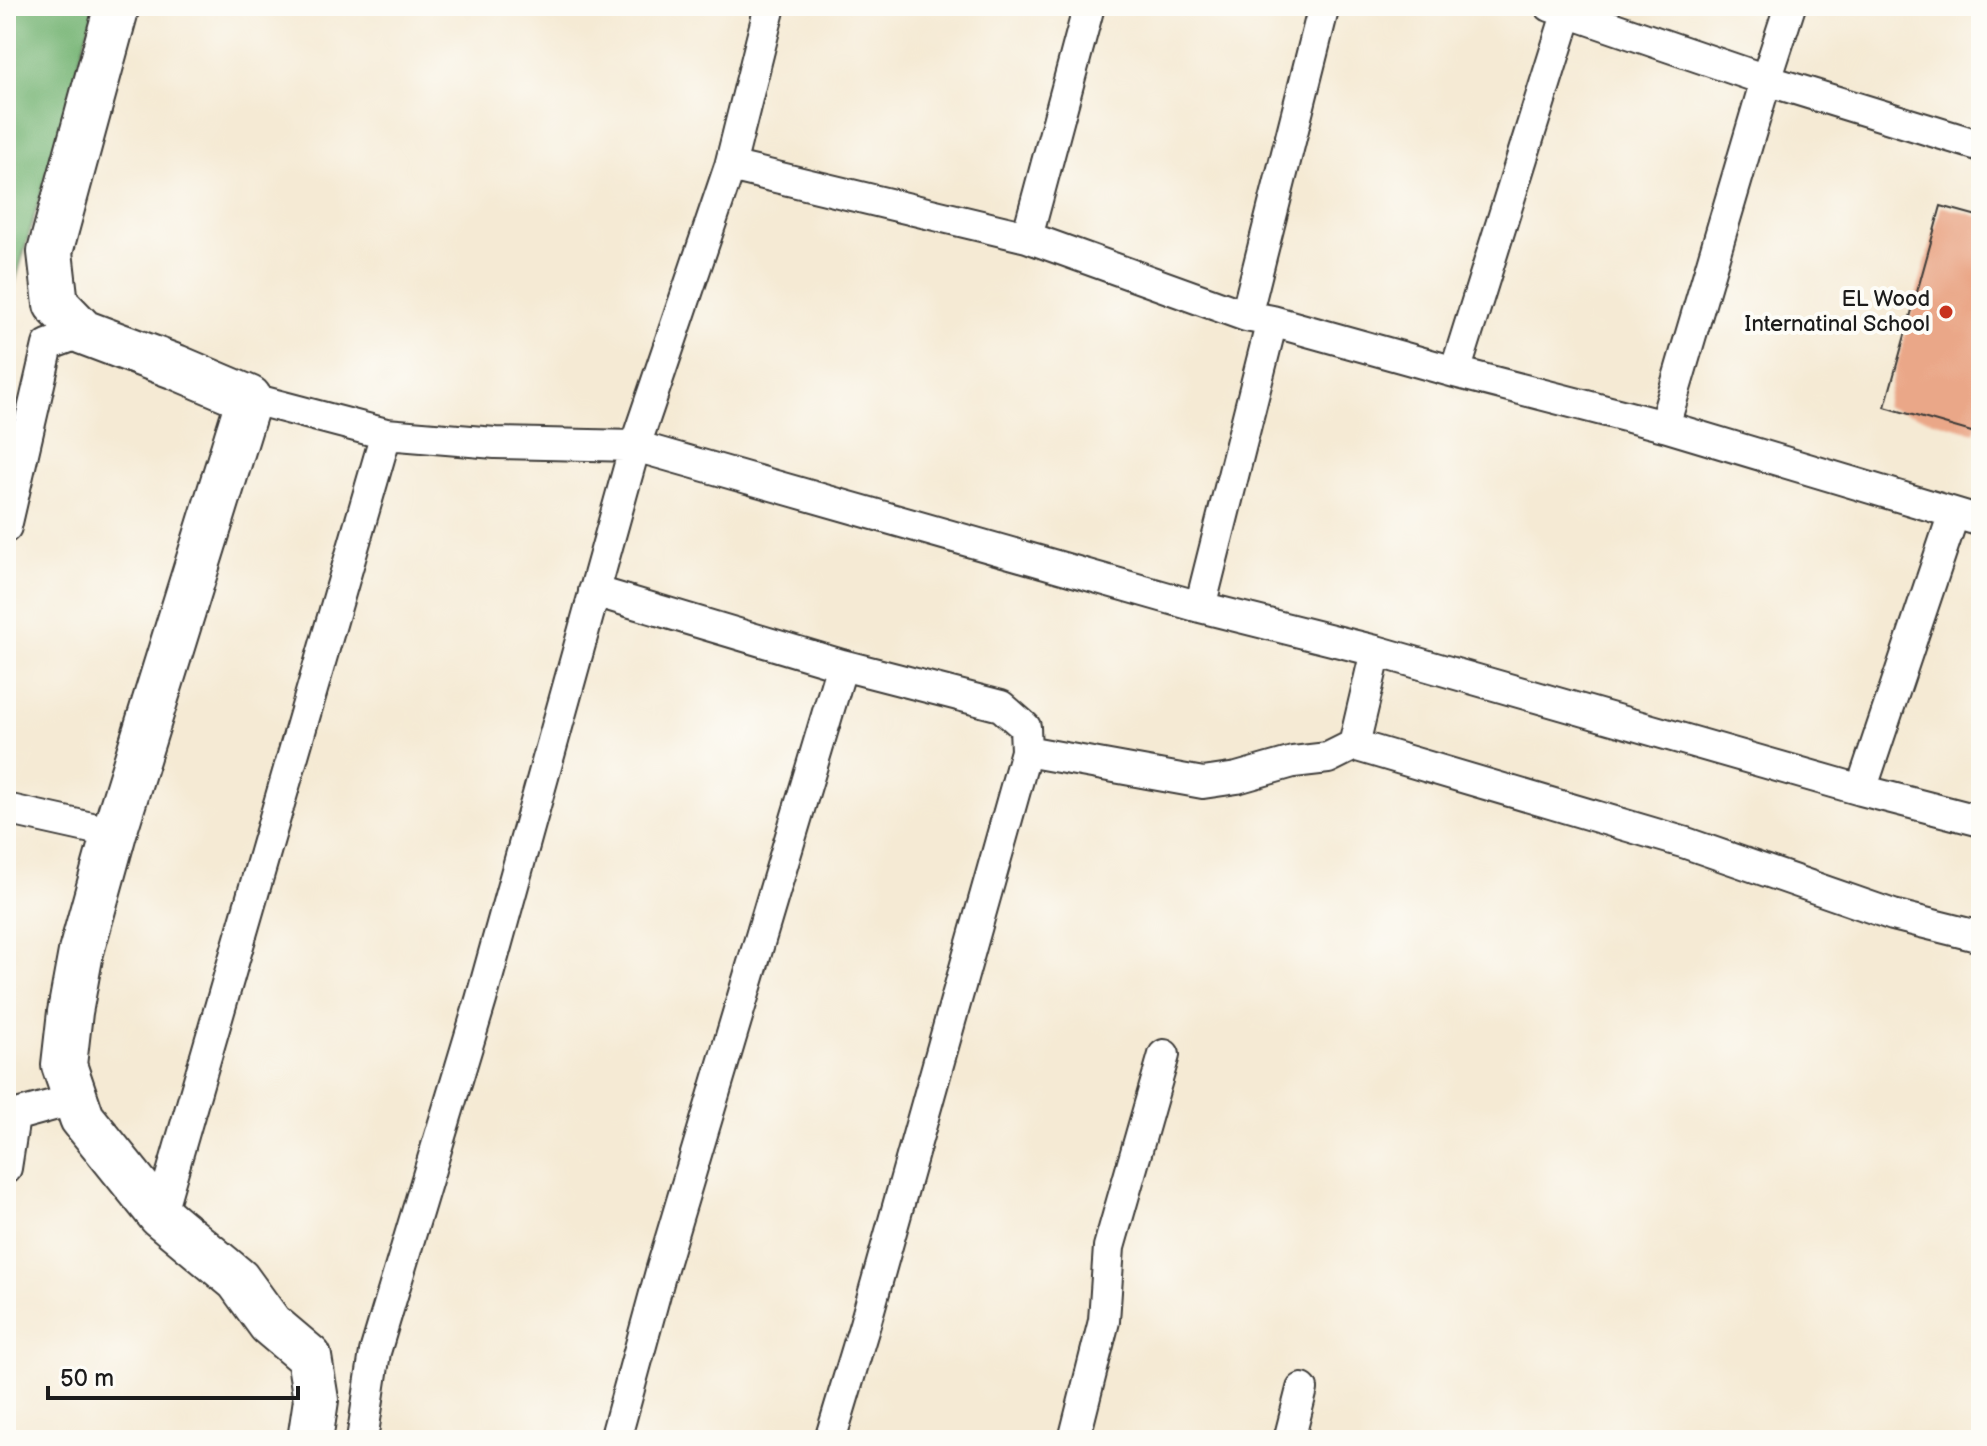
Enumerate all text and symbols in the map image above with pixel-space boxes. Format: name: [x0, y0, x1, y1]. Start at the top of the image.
place label: EL Wood Internatinal School: [1745, 286, 1930, 338]
marker: EL Wood Internatinal School: [1937, 303, 1955, 321]
scale bar: [48, 1350, 298, 1400]
text: 50 m: [60, 1364, 114, 1393]

